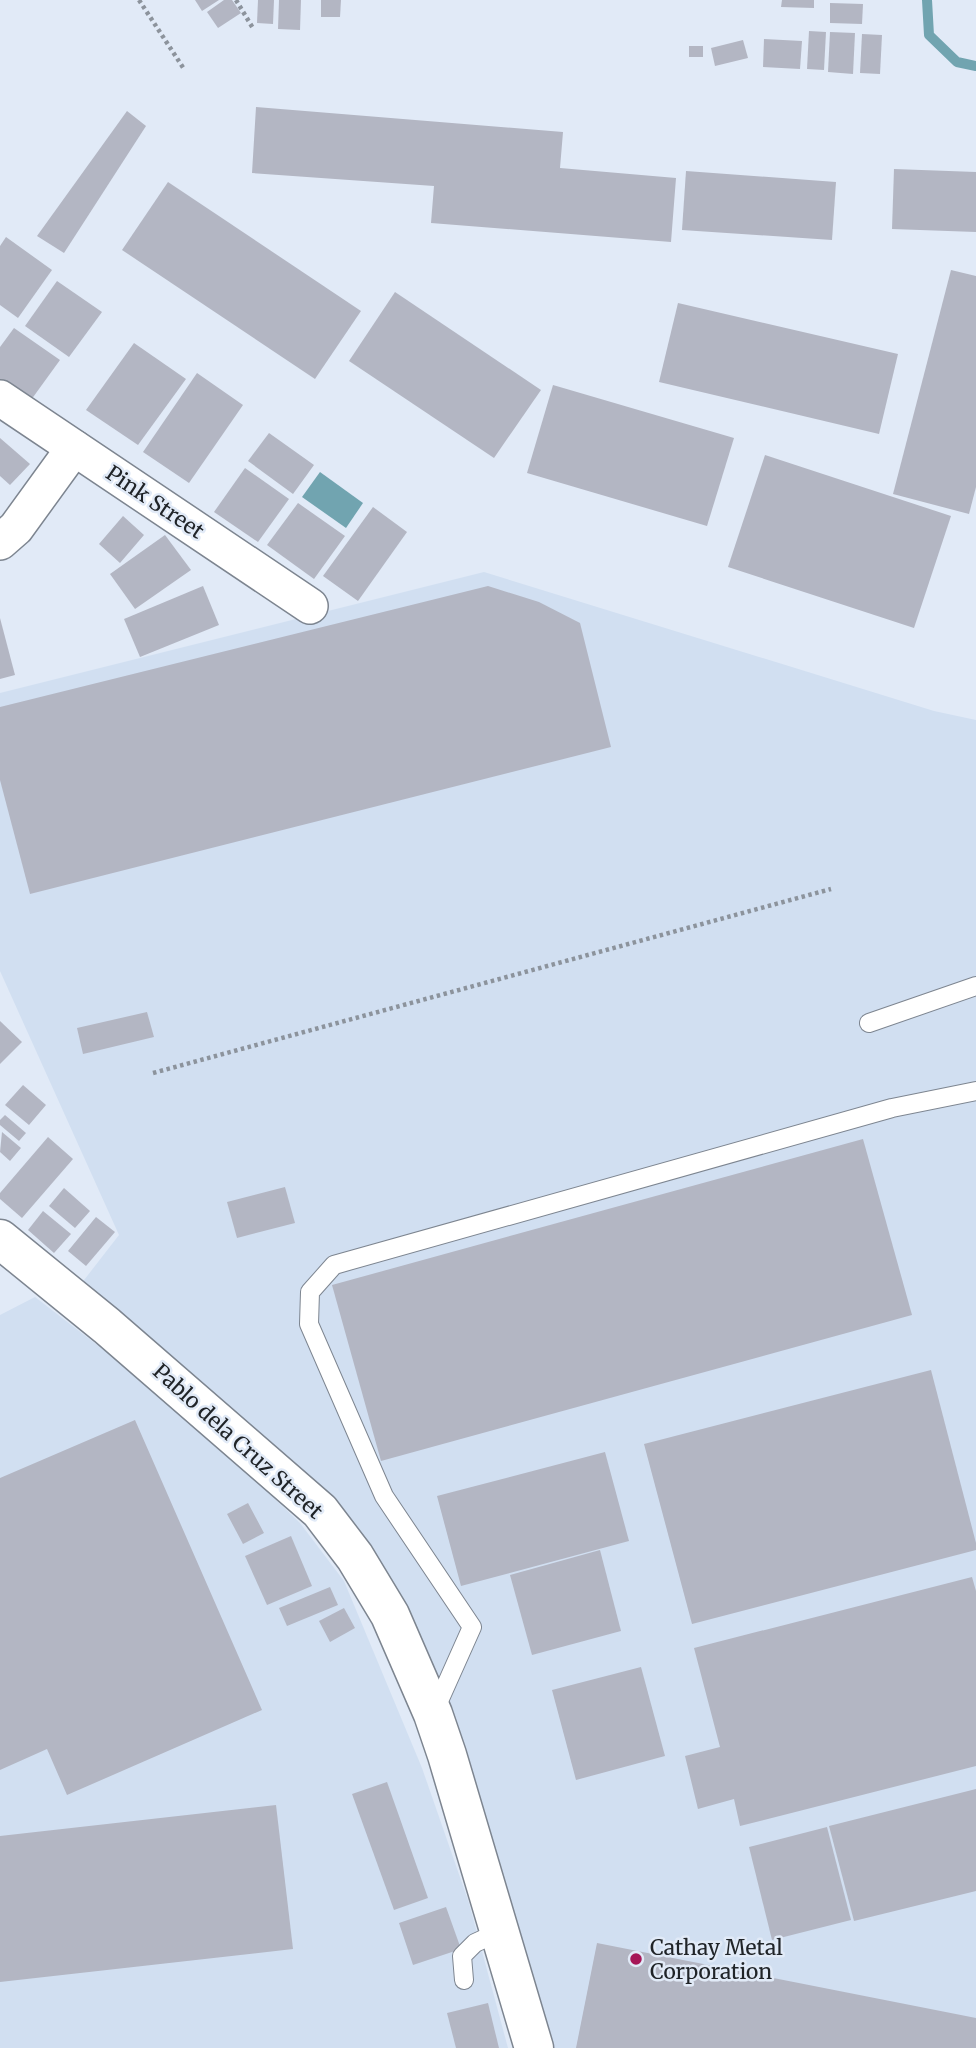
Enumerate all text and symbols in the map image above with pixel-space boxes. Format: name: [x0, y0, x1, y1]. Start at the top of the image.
street label: Pink Street: [101, 459, 209, 545]
street label: Pablo dela Cruz Street: [147, 1358, 329, 1524]
place label: Cathay Metal Corporation: [650, 1934, 783, 1985]
marker: Cathay Metal Corporation: [628, 1951, 644, 1967]

